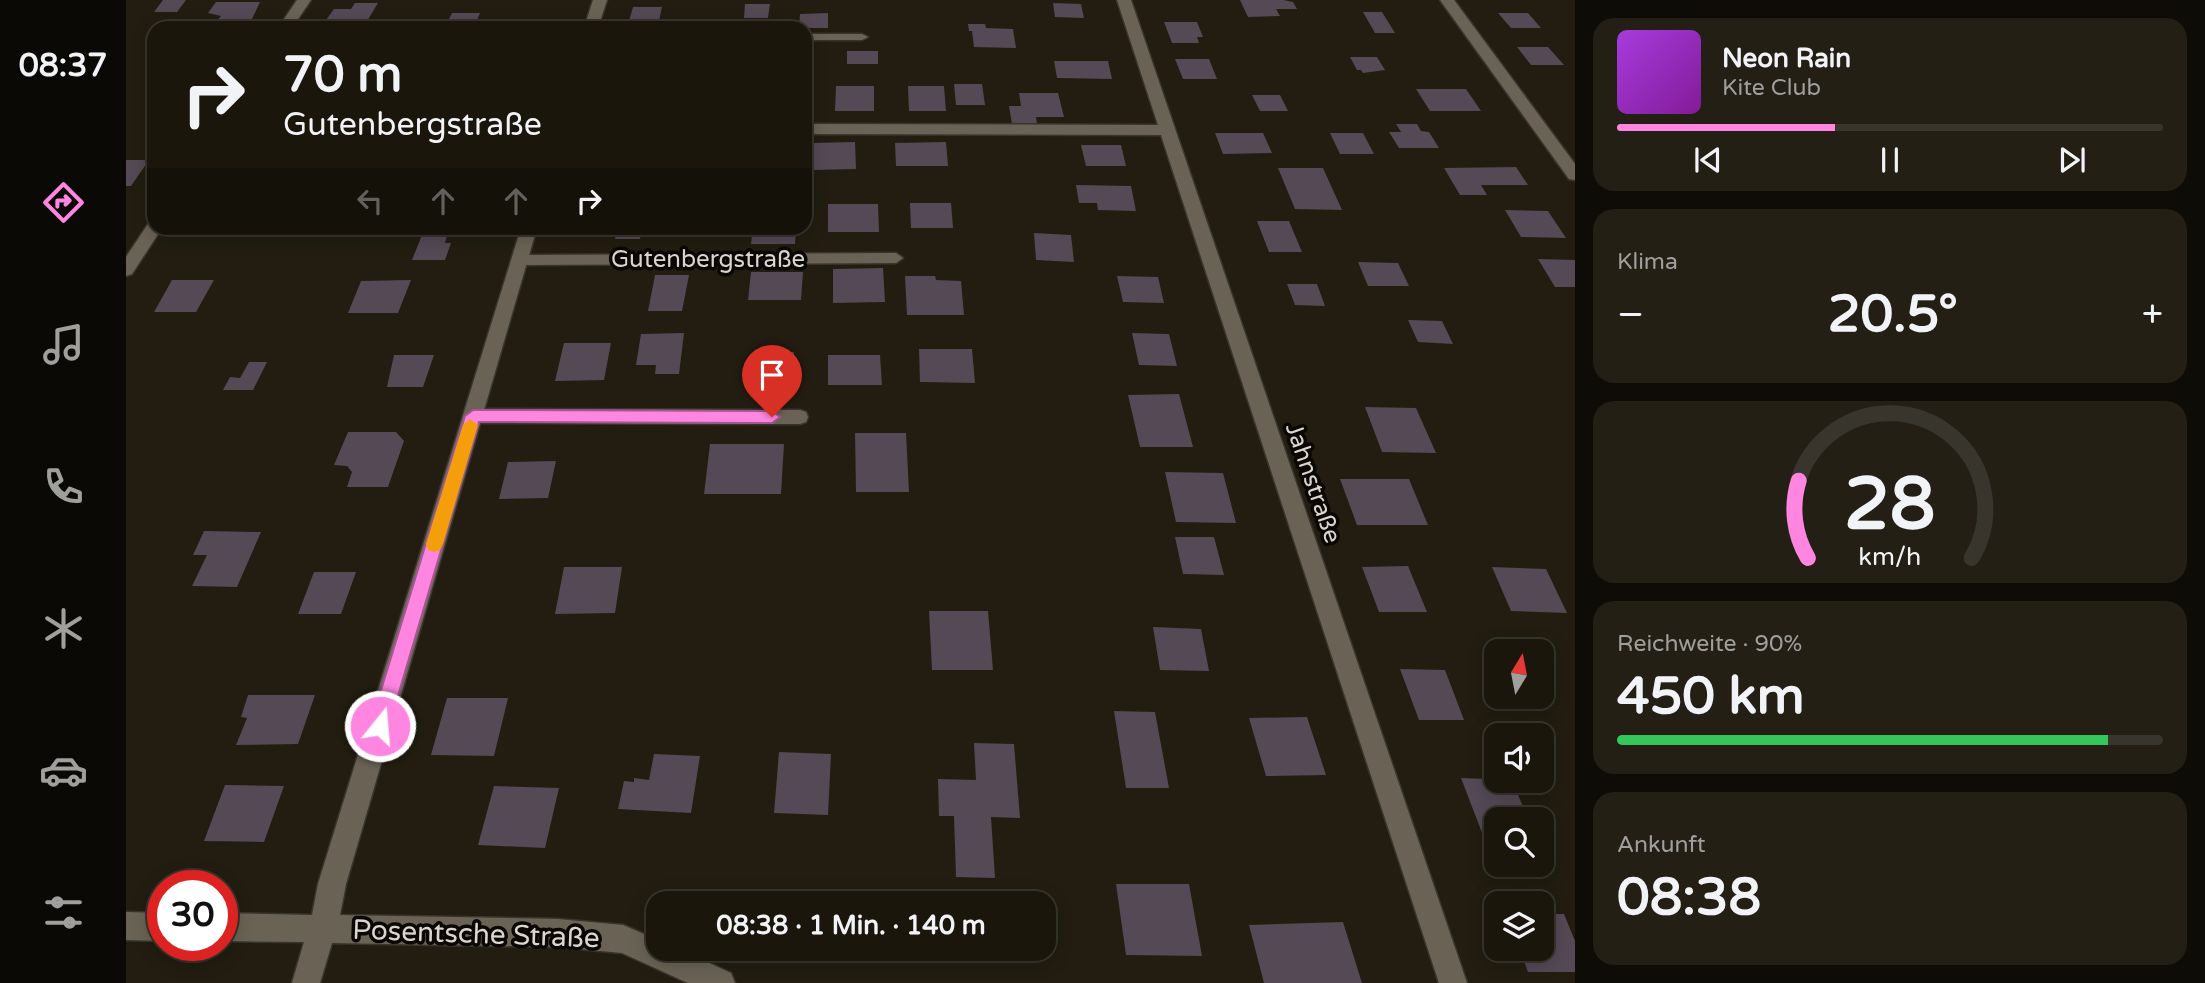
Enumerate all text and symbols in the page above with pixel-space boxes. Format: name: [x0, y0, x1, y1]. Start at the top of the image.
text: Neon Rain: [1722, 43, 1851, 74]
text: 70 m: [283, 46, 402, 105]
text: 08:37: [19, 47, 107, 85]
icon: right: [168, 49, 259, 140]
text: Kite Club: [1722, 74, 1821, 102]
text: Gutenbergstraße: [283, 106, 542, 144]
icon: previous: [1689, 141, 1727, 179]
icon: pause: [1871, 141, 1909, 179]
icon: next: [2053, 141, 2091, 179]
icon: directions: [39, 178, 88, 227]
icon: left: [351, 182, 389, 220]
icon: ahead: [424, 182, 462, 220]
icon: ahead: [497, 182, 535, 220]
icon: right: [570, 182, 608, 220]
street label: Gutenbergstraße: [611, 245, 805, 274]
text: Klima: [1617, 248, 1678, 276]
text: 20.5°: [1828, 283, 1958, 346]
text: −: [1617, 292, 1644, 338]
text: +: [2142, 292, 2163, 338]
icon: music: [39, 320, 88, 369]
pin: [742, 345, 802, 417]
icon: arrive: [753, 356, 791, 394]
street label: Jahnstraße: [1279, 419, 1347, 547]
text: 28: [1844, 461, 1936, 549]
icon: phone: [39, 462, 88, 511]
text: km/h: [1859, 541, 1921, 571]
icon: climate: [39, 604, 88, 653]
text: Reichweite · 90%: [1617, 630, 1802, 658]
north arrow: [1484, 639, 1554, 709]
map controls: [1484, 639, 1554, 961]
text: 450 km: [1617, 665, 1805, 728]
position arrow: [343, 689, 417, 763]
button: sound: [1484, 723, 1554, 793]
icon: car: [39, 746, 88, 795]
button: search: [1484, 807, 1554, 877]
text: Ankunft: [1617, 831, 1706, 859]
text: 08:38: [1617, 866, 1761, 929]
speed limit sign: 30: [147, 870, 238, 961]
icon: filters: [39, 888, 88, 937]
button: layers: [1484, 891, 1554, 961]
text: 08:38 · 1 Min. · 140 m: [716, 910, 986, 941]
street label: Posentsche Straße: [352, 913, 600, 955]

